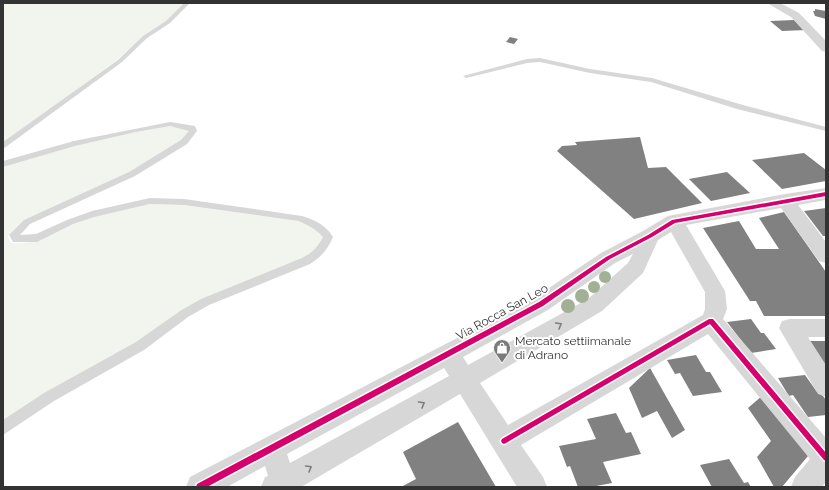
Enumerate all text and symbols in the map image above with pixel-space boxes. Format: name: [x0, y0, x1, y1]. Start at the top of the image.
street label: Via Rocca San Leo: [454, 281, 550, 343]
one-way arrow: [555, 323, 562, 330]
place label: Mercato settiimanale di Adrano: [515, 334, 631, 362]
shop icon: Mercato settiimanale di Adrano: [492, 338, 512, 363]
one-way arrow: [418, 401, 425, 408]
one-way arrow: [304, 465, 312, 472]

